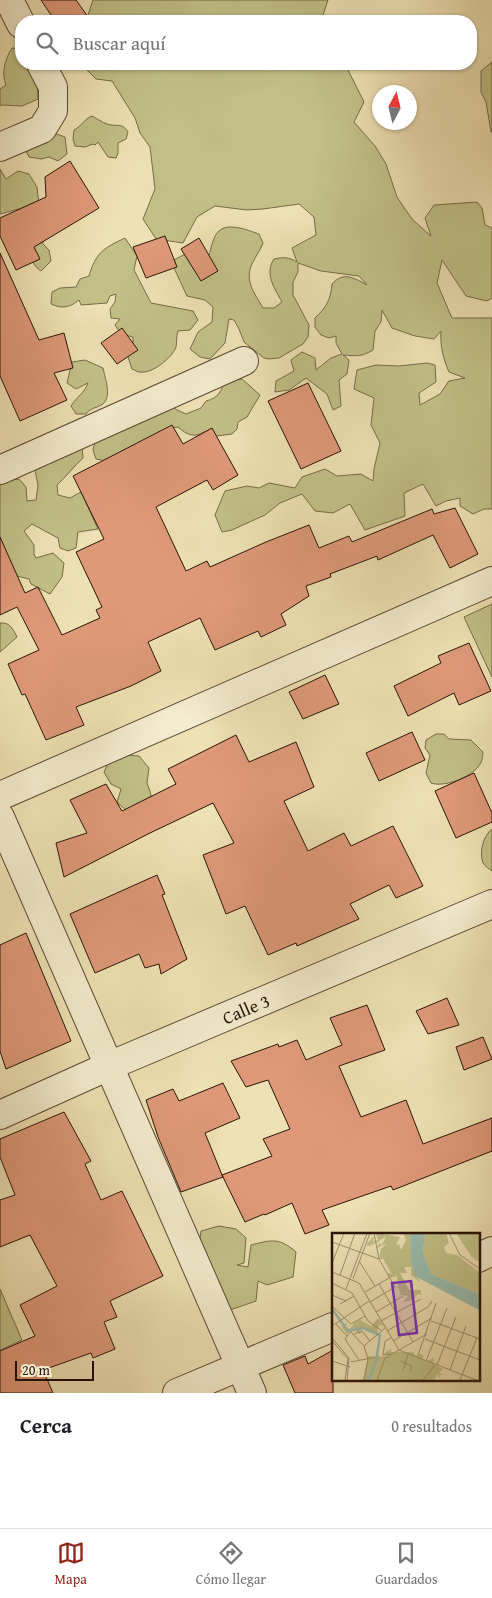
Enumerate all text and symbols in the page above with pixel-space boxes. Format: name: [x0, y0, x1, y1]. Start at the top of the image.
search box: [15, 15, 477, 70]
icon: search: [33, 29, 61, 57]
text: Buscar aquí: [73, 29, 166, 57]
north arrow: [372, 85, 417, 130]
street label: Calle 3: [218, 987, 274, 1031]
inset map: [332, 1233, 480, 1380]
scale bar: [15, 1358, 94, 1381]
text: 20 m: [22, 1360, 50, 1380]
text: Cerca: [20, 1410, 72, 1441]
text: 0 resultados: [391, 1414, 472, 1438]
tab: Mapa: [55, 1539, 87, 1589]
tab: Cómo llegar: [196, 1539, 266, 1589]
tab: Guardados: [375, 1539, 437, 1589]

